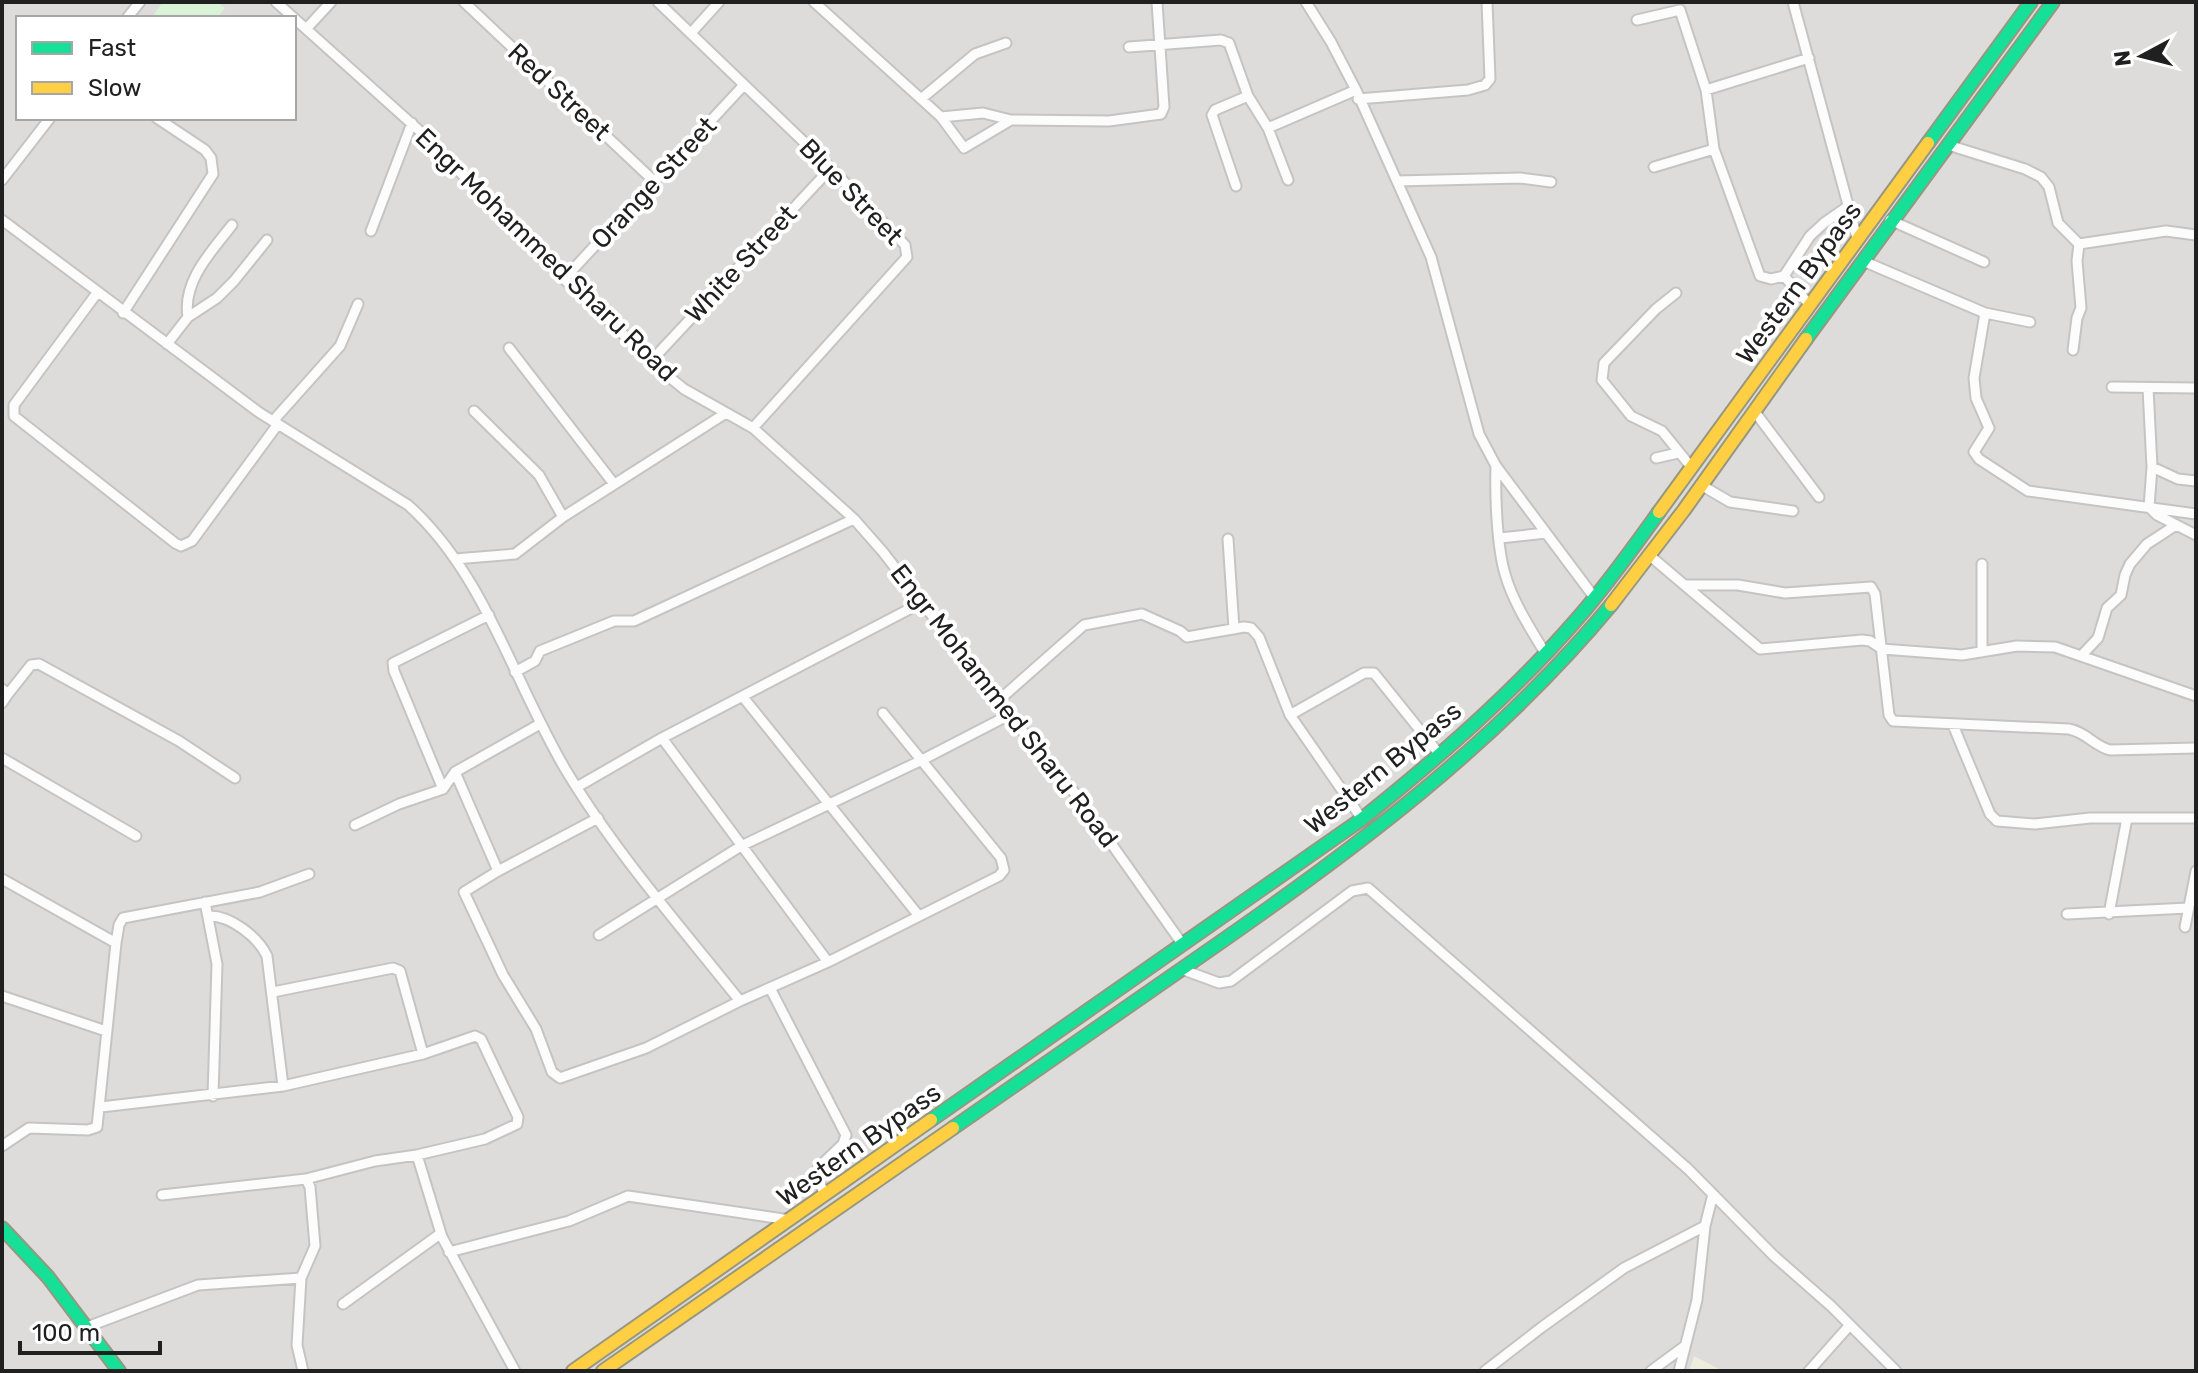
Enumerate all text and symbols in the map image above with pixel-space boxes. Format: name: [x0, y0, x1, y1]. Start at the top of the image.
legend: [16, 16, 296, 120]
north arrow: [2102, 16, 2182, 96]
text: Fast: [88, 34, 136, 62]
street label: Red Street: [501, 37, 617, 147]
text: N: [2108, 49, 2137, 68]
text: Slow: [88, 74, 141, 102]
street label: Orange Street: [585, 111, 723, 255]
street label: Engr Mohammed Sharu Road: [409, 122, 683, 388]
street label: Blue Street: [793, 133, 909, 251]
street label: Western Bypass: [1730, 196, 1868, 370]
street label: White Street: [679, 199, 803, 329]
street label: Engr Mohammed Sharu Road: [884, 558, 1124, 854]
street label: Western Bypass: [1298, 695, 1468, 841]
street label: Western Bypass: [771, 1077, 947, 1213]
scale bar: [20, 1305, 160, 1355]
text: 100 m: [32, 1319, 100, 1347]

